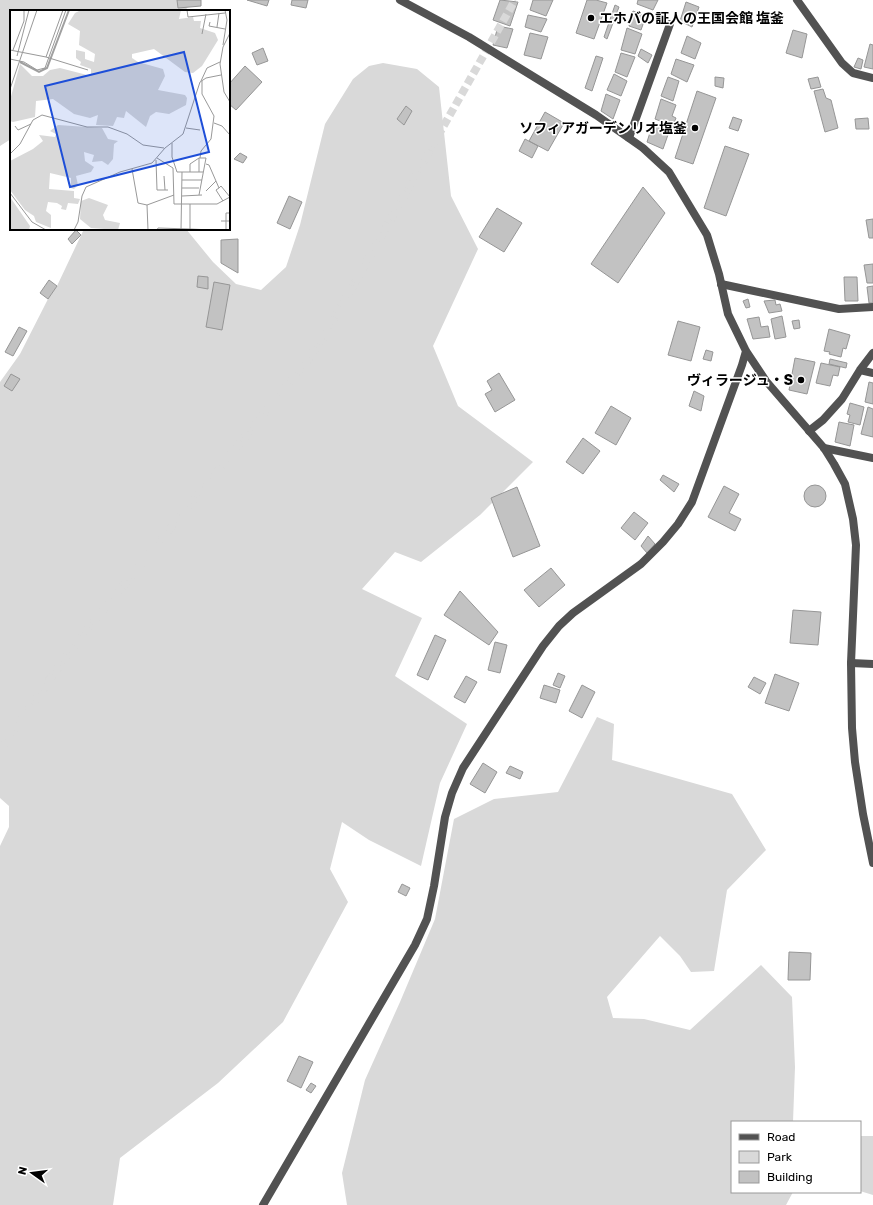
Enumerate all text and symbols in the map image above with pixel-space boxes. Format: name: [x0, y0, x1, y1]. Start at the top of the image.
inset map: [10, 10, 230, 230]
place label: エホバの証人の王国会館 塩釜: [599, 10, 784, 27]
marker: エホバの証人の王国会館 塩釜: [586, 13, 596, 23]
place label: ソフィアガーデンリオ塩釜: [519, 120, 687, 137]
marker: ソフィアガーデンリオ塩釜: [690, 123, 700, 133]
place label: ヴィラージュ・S: [687, 372, 793, 389]
marker: ヴィラージュ・S: [796, 375, 806, 385]
legend: [731, 1121, 861, 1193]
text: Road: [767, 1130, 795, 1144]
text: Park: [767, 1150, 793, 1164]
north arrow: [12, 1153, 52, 1193]
text: N: [16, 1165, 30, 1176]
text: Building: [767, 1170, 813, 1184]

